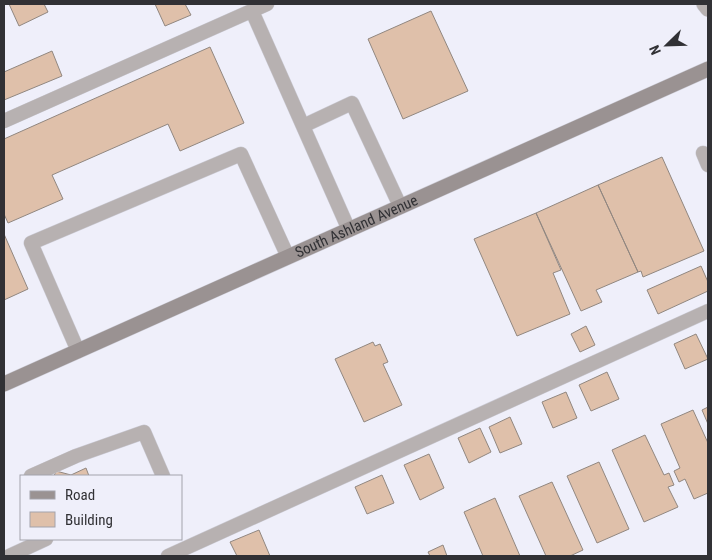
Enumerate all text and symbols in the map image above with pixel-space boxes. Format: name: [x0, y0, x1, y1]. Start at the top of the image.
north arrow: [642, 20, 692, 70]
text: N: [646, 43, 664, 57]
street label: South Ashland Avenue: [292, 191, 420, 262]
legend: [20, 475, 182, 540]
text: Road: [65, 486, 95, 504]
text: Building: [65, 511, 113, 529]

